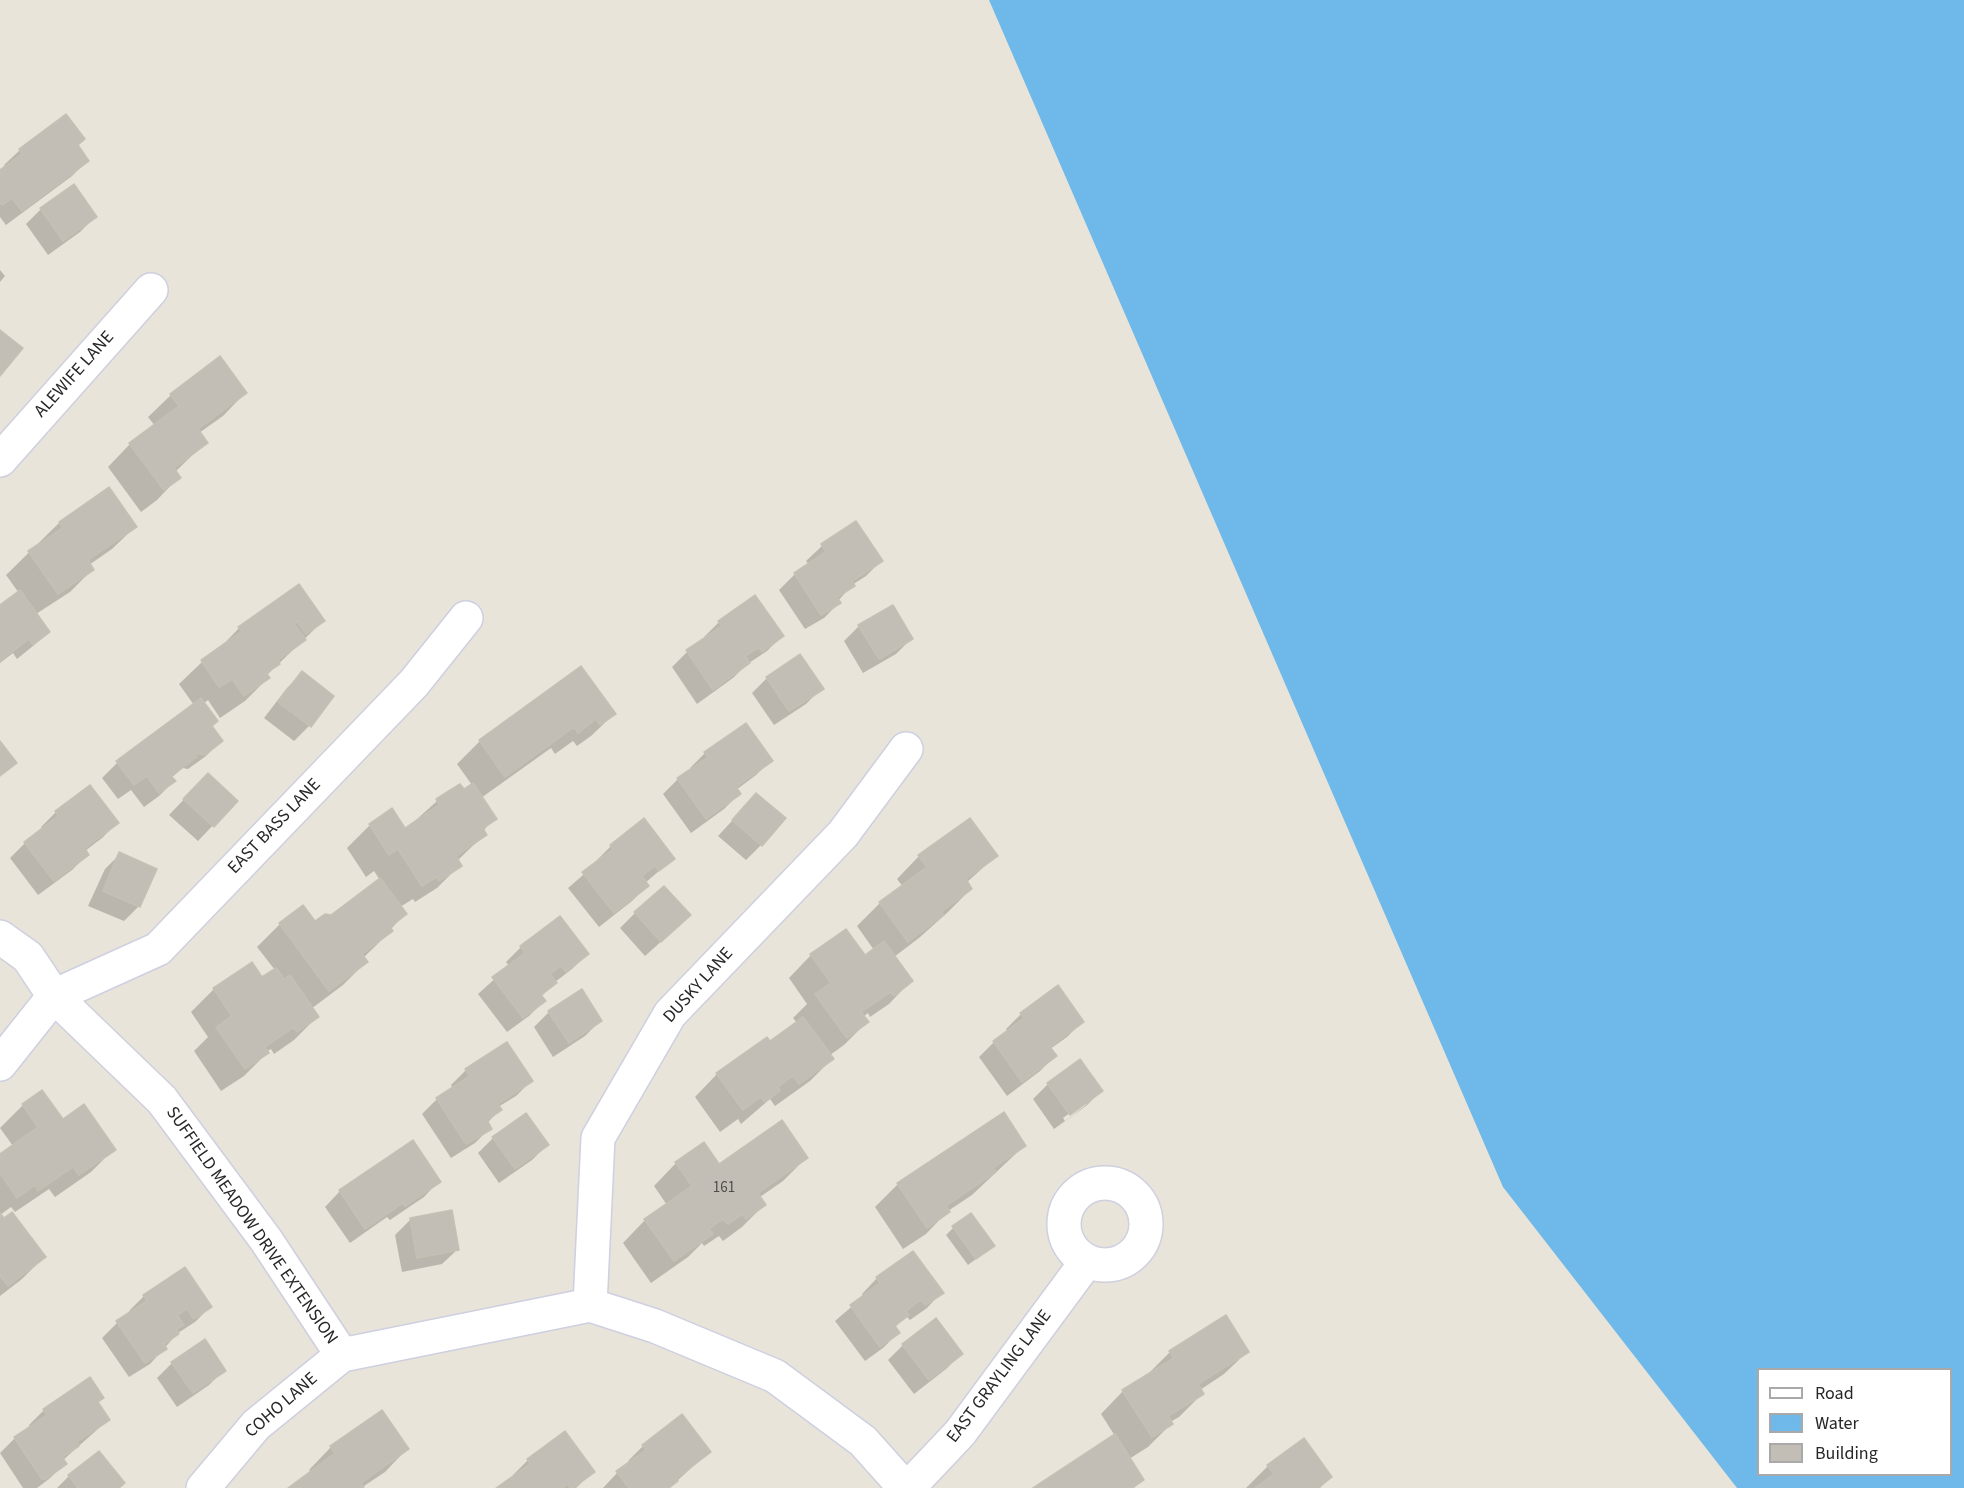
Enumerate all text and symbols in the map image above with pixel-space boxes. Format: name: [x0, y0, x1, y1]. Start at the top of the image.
street label: ALEWIFE LANE: [31, 327, 119, 423]
street label: EAST BASS LANE: [224, 775, 326, 879]
street label: DUSKY LANE: [659, 944, 739, 1028]
street label: SUFFIELD MEADOW DRIVE EXTENSION: [160, 1103, 342, 1349]
house number: 161: [713, 1180, 735, 1198]
street label: EAST GRAYLING LANE: [943, 1306, 1057, 1448]
legend: [1757, 1368, 1952, 1476]
street label: COHO LANE: [241, 1369, 323, 1443]
text: Road: [1815, 1381, 1854, 1406]
text: Water: [1815, 1411, 1859, 1436]
text: Building: [1815, 1441, 1878, 1466]

